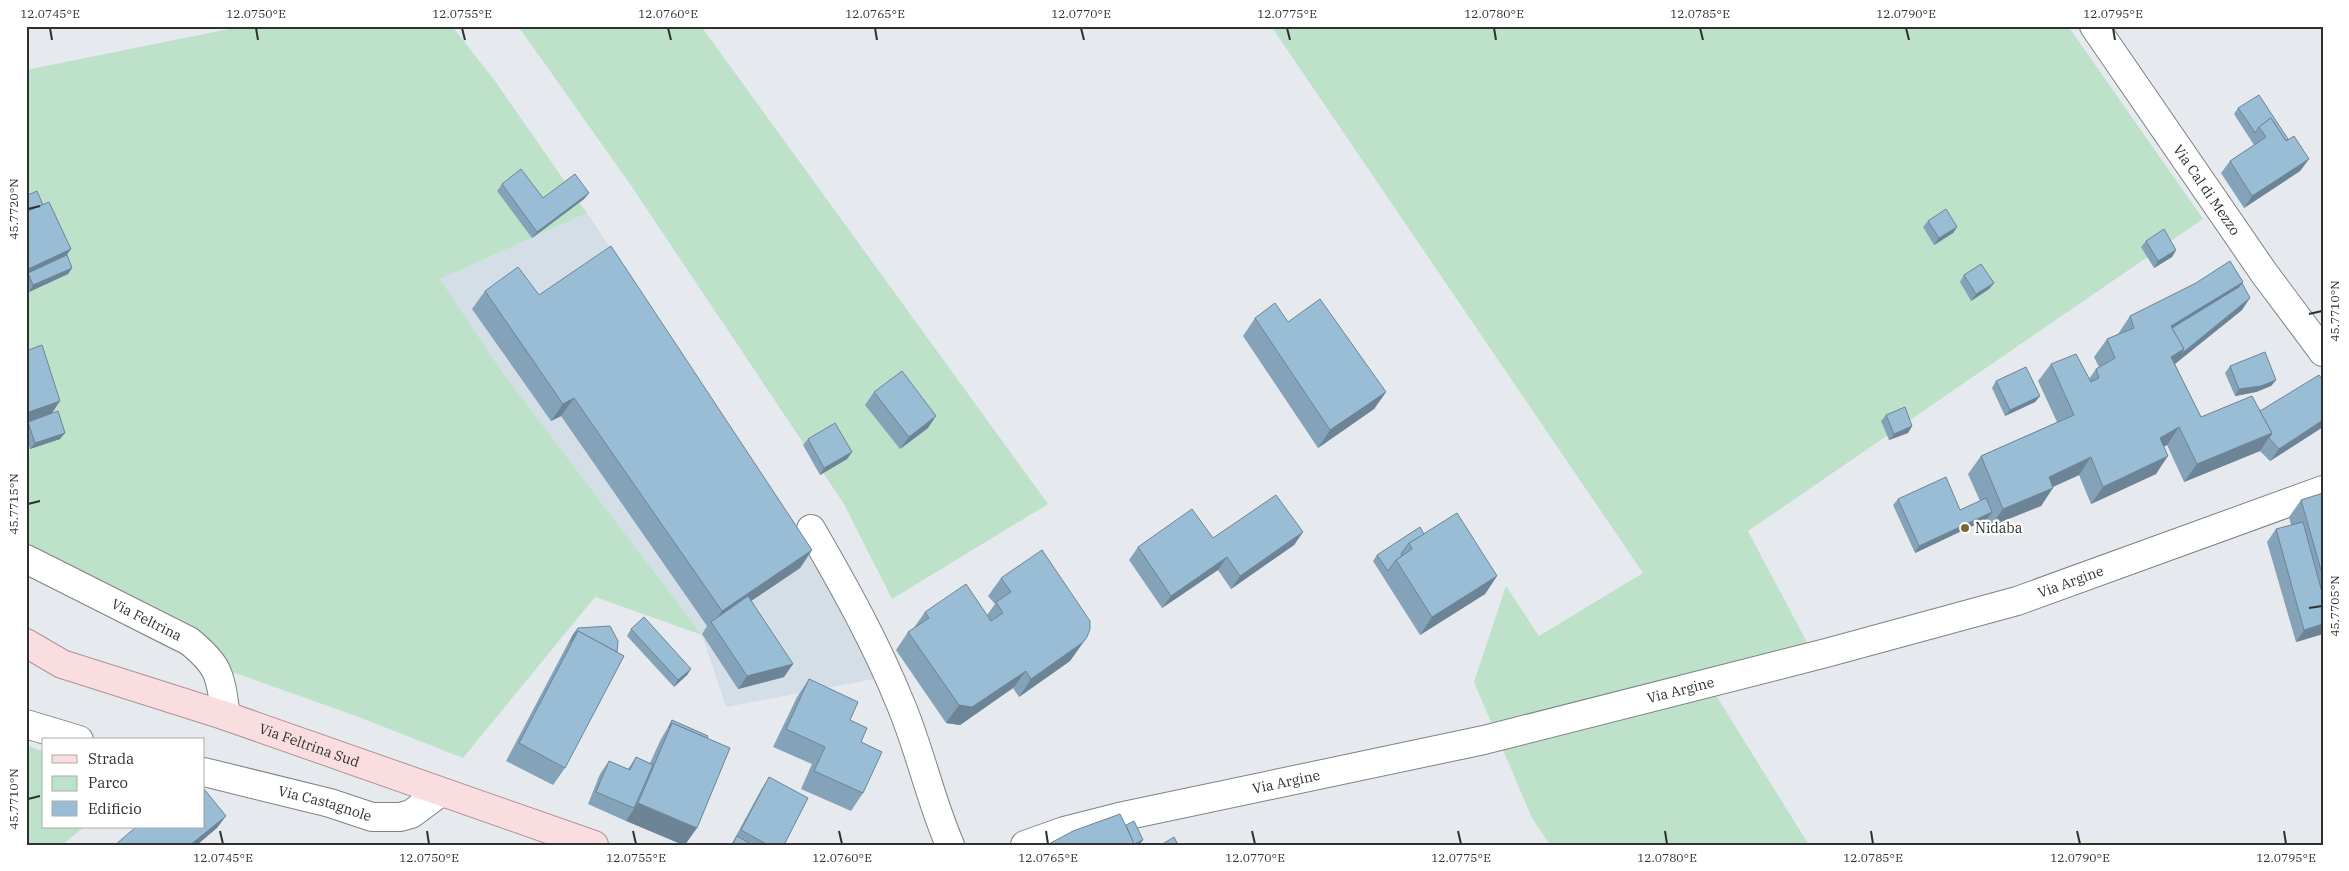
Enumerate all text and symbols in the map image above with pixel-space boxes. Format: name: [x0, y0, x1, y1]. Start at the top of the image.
text: 12.0745°E: [20, 6, 80, 21]
text: 12.0750°E: [226, 6, 286, 21]
text: 12.0755°E: [432, 6, 492, 21]
text: 12.0760°E: [638, 6, 698, 21]
text: 12.0765°E: [845, 6, 905, 21]
text: 12.0770°E: [1051, 6, 1111, 21]
text: 12.0775°E: [1257, 6, 1317, 21]
text: 12.0780°E: [1464, 6, 1524, 21]
text: 12.0785°E: [1670, 6, 1730, 21]
text: 12.0790°E: [1876, 6, 1936, 21]
text: 12.0795°E: [2083, 6, 2143, 21]
street label: Via Cal di Mezzo: [2169, 141, 2244, 239]
text: 45.7720°N: [6, 178, 21, 240]
text: 45.7710°N: [2327, 280, 2342, 342]
text: 45.7715°N: [6, 473, 21, 535]
place label: Nidaba: [1975, 519, 2023, 537]
marker: Nidaba: [1959, 522, 1971, 534]
street label: Via Argine: [2035, 561, 2106, 602]
text: 45.7705°N: [2327, 575, 2342, 637]
street label: Via Feltrina: [108, 594, 185, 645]
street label: Via Argine: [1645, 673, 1716, 707]
street label: Via Feltrina Sud: [257, 719, 362, 771]
legend: [42, 738, 205, 828]
text: Strada: [88, 749, 134, 768]
street label: Via Argine: [1251, 766, 1322, 798]
text: 45.7710°N: [6, 768, 21, 830]
text: Parco: [88, 773, 128, 792]
street label: Via Castagnole: [276, 782, 374, 825]
text: Edificio: [88, 799, 142, 818]
text: 12.0745°E: [193, 850, 253, 865]
text: 12.0750°E: [399, 850, 459, 865]
text: 12.0755°E: [606, 850, 666, 865]
text: 12.0760°E: [812, 850, 872, 865]
text: 12.0765°E: [1018, 850, 1078, 865]
text: 12.0770°E: [1225, 850, 1285, 865]
text: 12.0775°E: [1431, 850, 1491, 865]
text: 12.0780°E: [1637, 850, 1697, 865]
text: 12.0785°E: [1843, 850, 1903, 865]
text: 12.0790°E: [2050, 850, 2110, 865]
text: 12.0795°E: [2256, 850, 2316, 865]

